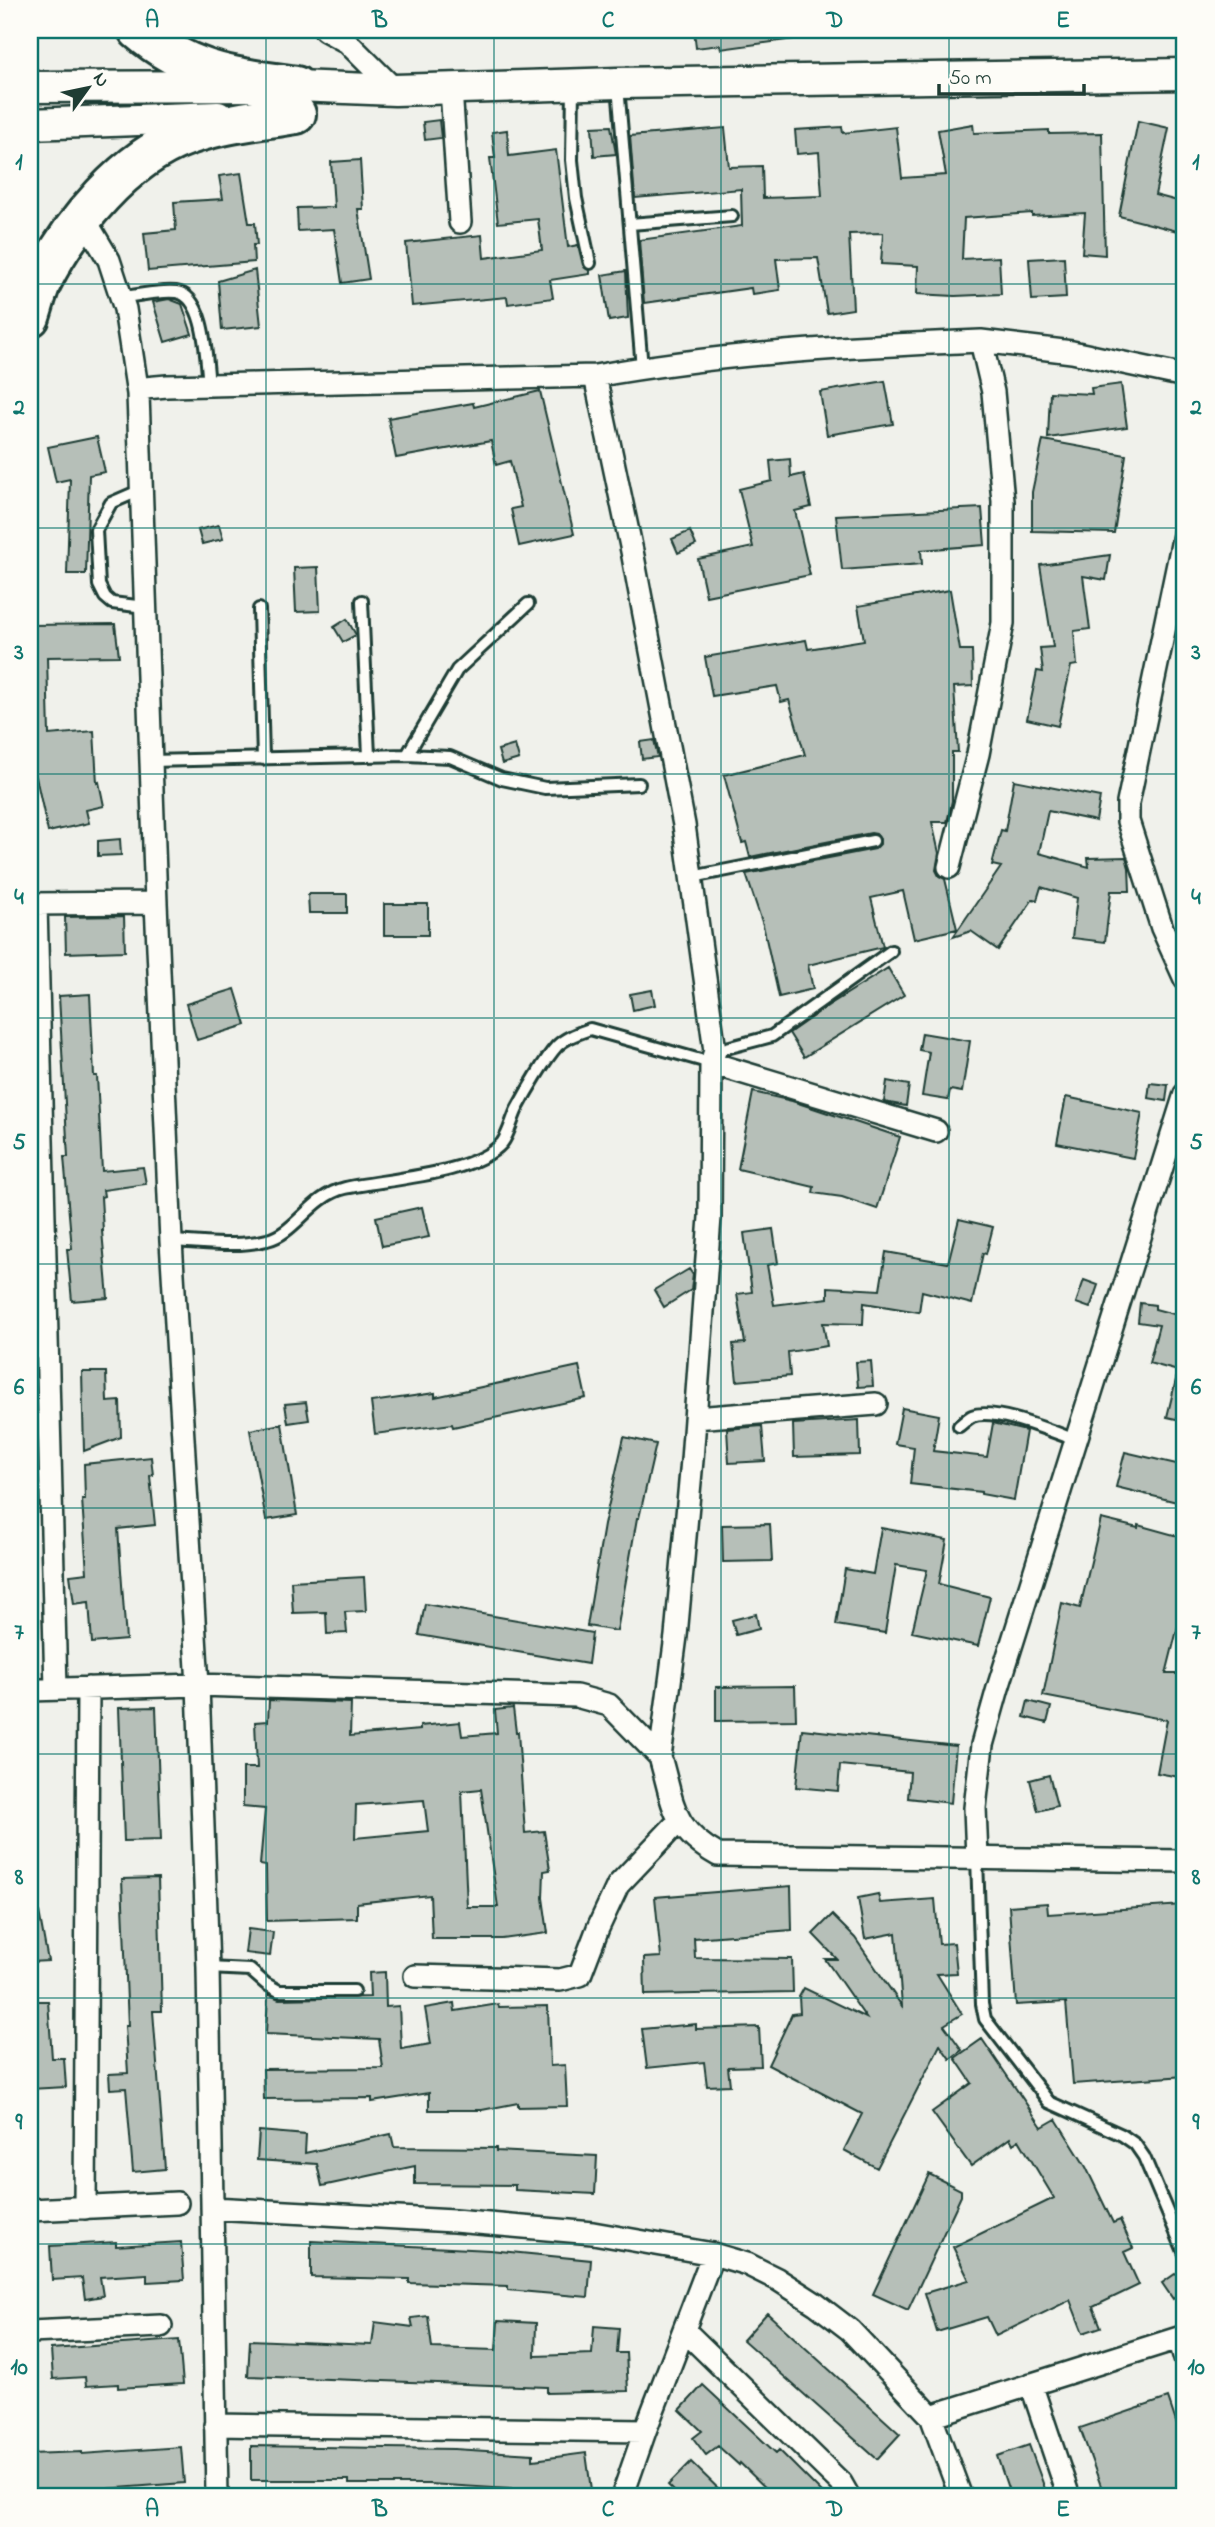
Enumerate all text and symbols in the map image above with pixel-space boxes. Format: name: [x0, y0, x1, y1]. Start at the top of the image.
text: A: [145, 5, 159, 38]
text: B: [371, 5, 388, 38]
text: C: [602, 5, 615, 38]
text: D: [826, 5, 843, 38]
text: E: [1056, 5, 1070, 38]
north arrow: [52, 52, 122, 122]
scale bar: [939, 52, 1084, 96]
text: 50 m: [949, 64, 992, 94]
text: N: [85, 67, 115, 93]
text: 1: [15, 147, 23, 180]
text: 1: [1192, 147, 1200, 180]
text: 2: [12, 392, 25, 425]
text: 2: [1189, 392, 1202, 425]
text: 3: [13, 637, 24, 670]
text: 3: [1190, 637, 1201, 670]
text: 4: [14, 882, 24, 915]
text: 4: [1191, 882, 1201, 915]
text: 5: [12, 1127, 26, 1160]
text: 5: [1189, 1127, 1203, 1160]
text: 6: [14, 1372, 25, 1405]
text: 6: [1191, 1372, 1202, 1405]
text: 7: [14, 1617, 24, 1650]
text: 7: [1191, 1617, 1201, 1650]
text: 8: [14, 1862, 24, 1895]
text: 8: [1191, 1862, 1201, 1895]
text: 9: [15, 2107, 24, 2140]
text: 9: [1192, 2107, 1201, 2140]
text: 10: [10, 2352, 28, 2385]
text: 10: [1187, 2352, 1205, 2385]
text: A: [145, 2494, 159, 2527]
text: B: [371, 2494, 388, 2527]
text: C: [602, 2494, 615, 2527]
text: D: [826, 2494, 843, 2527]
text: E: [1056, 2494, 1070, 2527]

